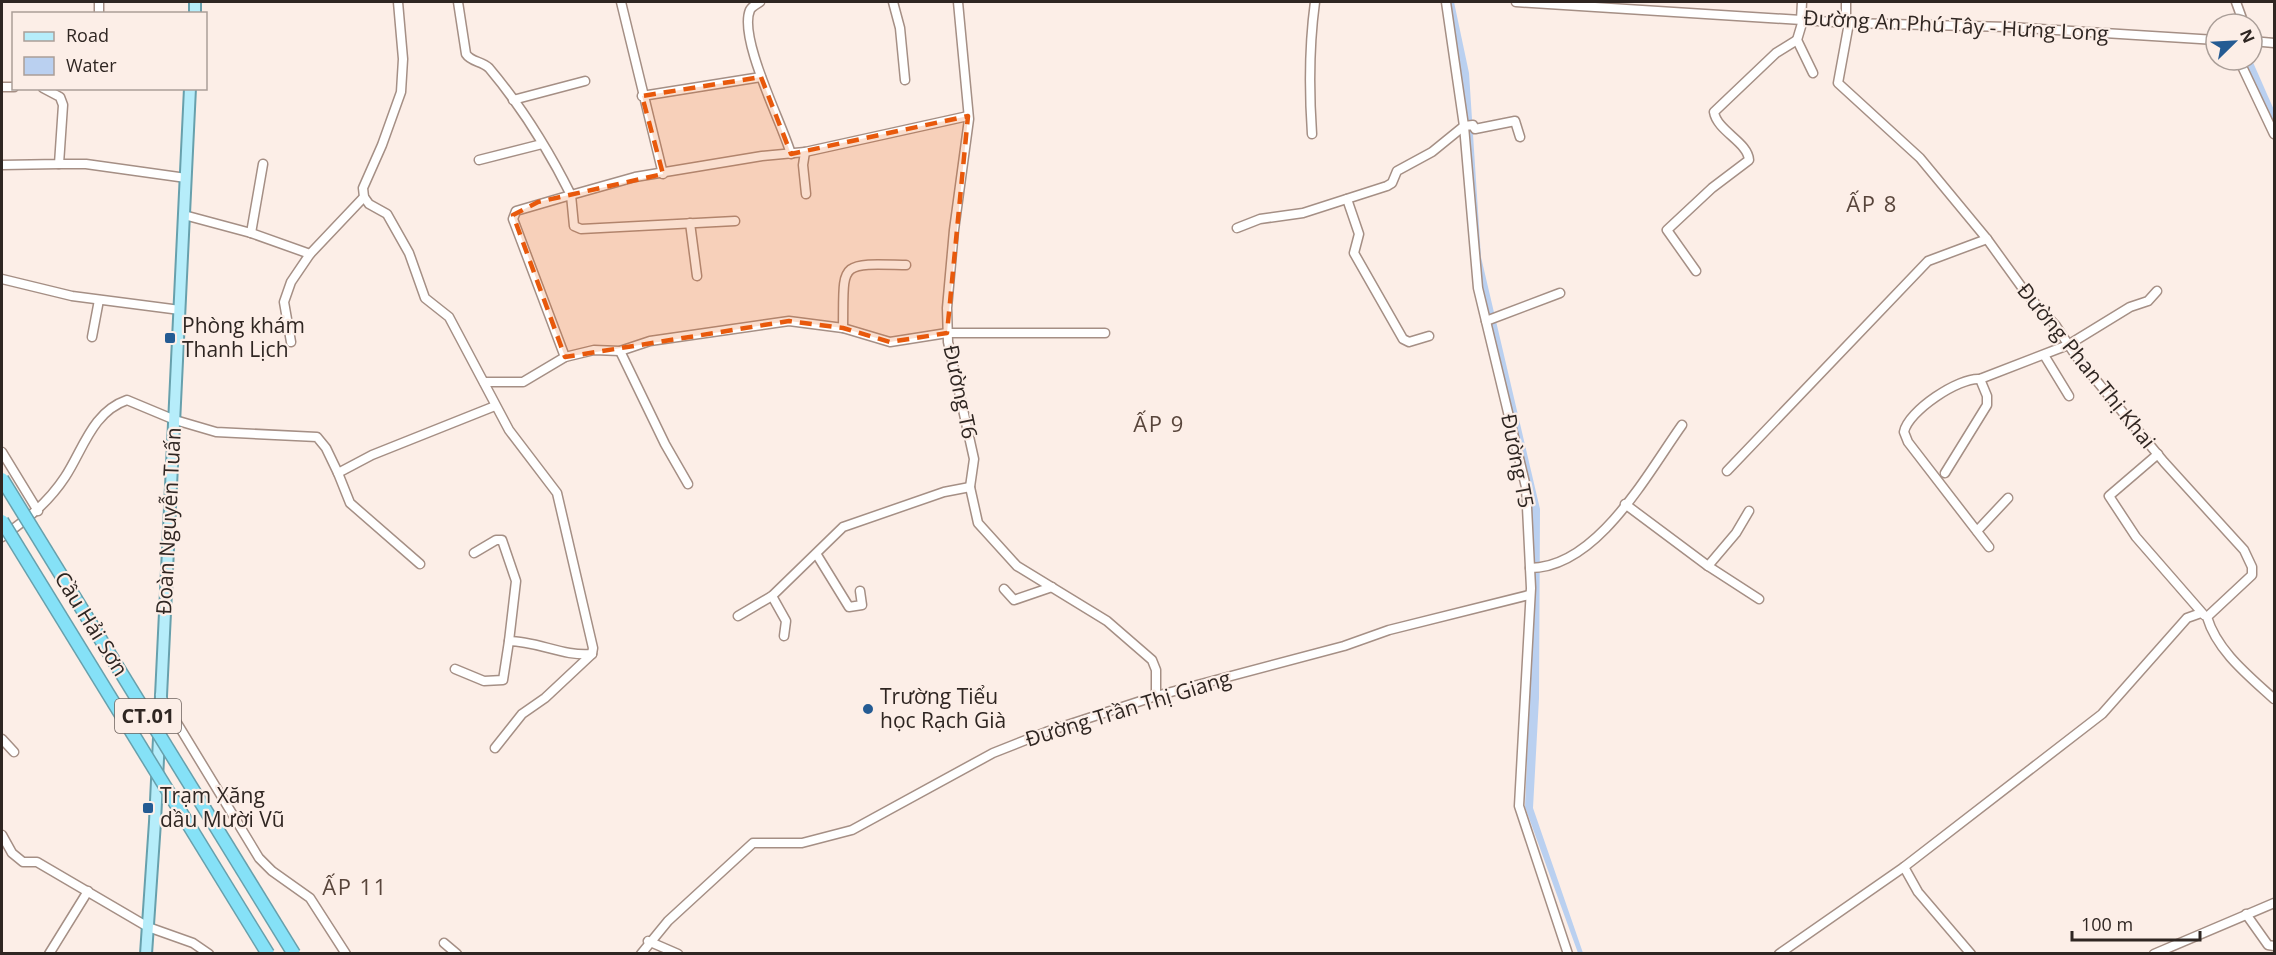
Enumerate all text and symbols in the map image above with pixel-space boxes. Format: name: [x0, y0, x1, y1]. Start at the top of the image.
street label: Đường An Phú Tây - Hưng Long: [1803, 3, 2109, 47]
legend: [12, 12, 207, 90]
north arrow: [2204, 12, 2264, 72]
text: Road: [66, 23, 109, 47]
text: N: [2235, 25, 2260, 46]
text: Water: [66, 53, 117, 77]
district label: ẤP 8: [1846, 188, 1898, 218]
street label: Đường Phan Thị Khai: [2011, 277, 2162, 454]
place label: Phòng khám Thanh Lịch: [182, 311, 305, 363]
marker: Phòng khám Thanh Lịch: [163, 331, 177, 345]
street label: Đường T6: [937, 342, 985, 441]
district label: ẤP 9: [1133, 408, 1185, 438]
street label: Đường T5: [1495, 411, 1541, 510]
street label: Đoàn Nguyễn Tuấn: [149, 427, 187, 615]
street label: Cầu Hải Sơn: [49, 566, 135, 681]
street label: Đường Trần Thị Giang: [1021, 663, 1234, 753]
place label: Trường Tiểu học Rạch Già: [880, 682, 1006, 734]
road number: CT.01: [115, 699, 181, 733]
marker: Trường Tiểu học Rạch Già: [861, 702, 875, 716]
place label: Trạm Xăng dầu Mười Vũ: [160, 781, 285, 833]
marker: Trạm Xăng dầu Mười Vũ: [141, 801, 155, 815]
district label: ẤP 11: [322, 871, 388, 901]
scale bar: [2072, 904, 2200, 942]
text: 100 m: [2081, 912, 2133, 936]

